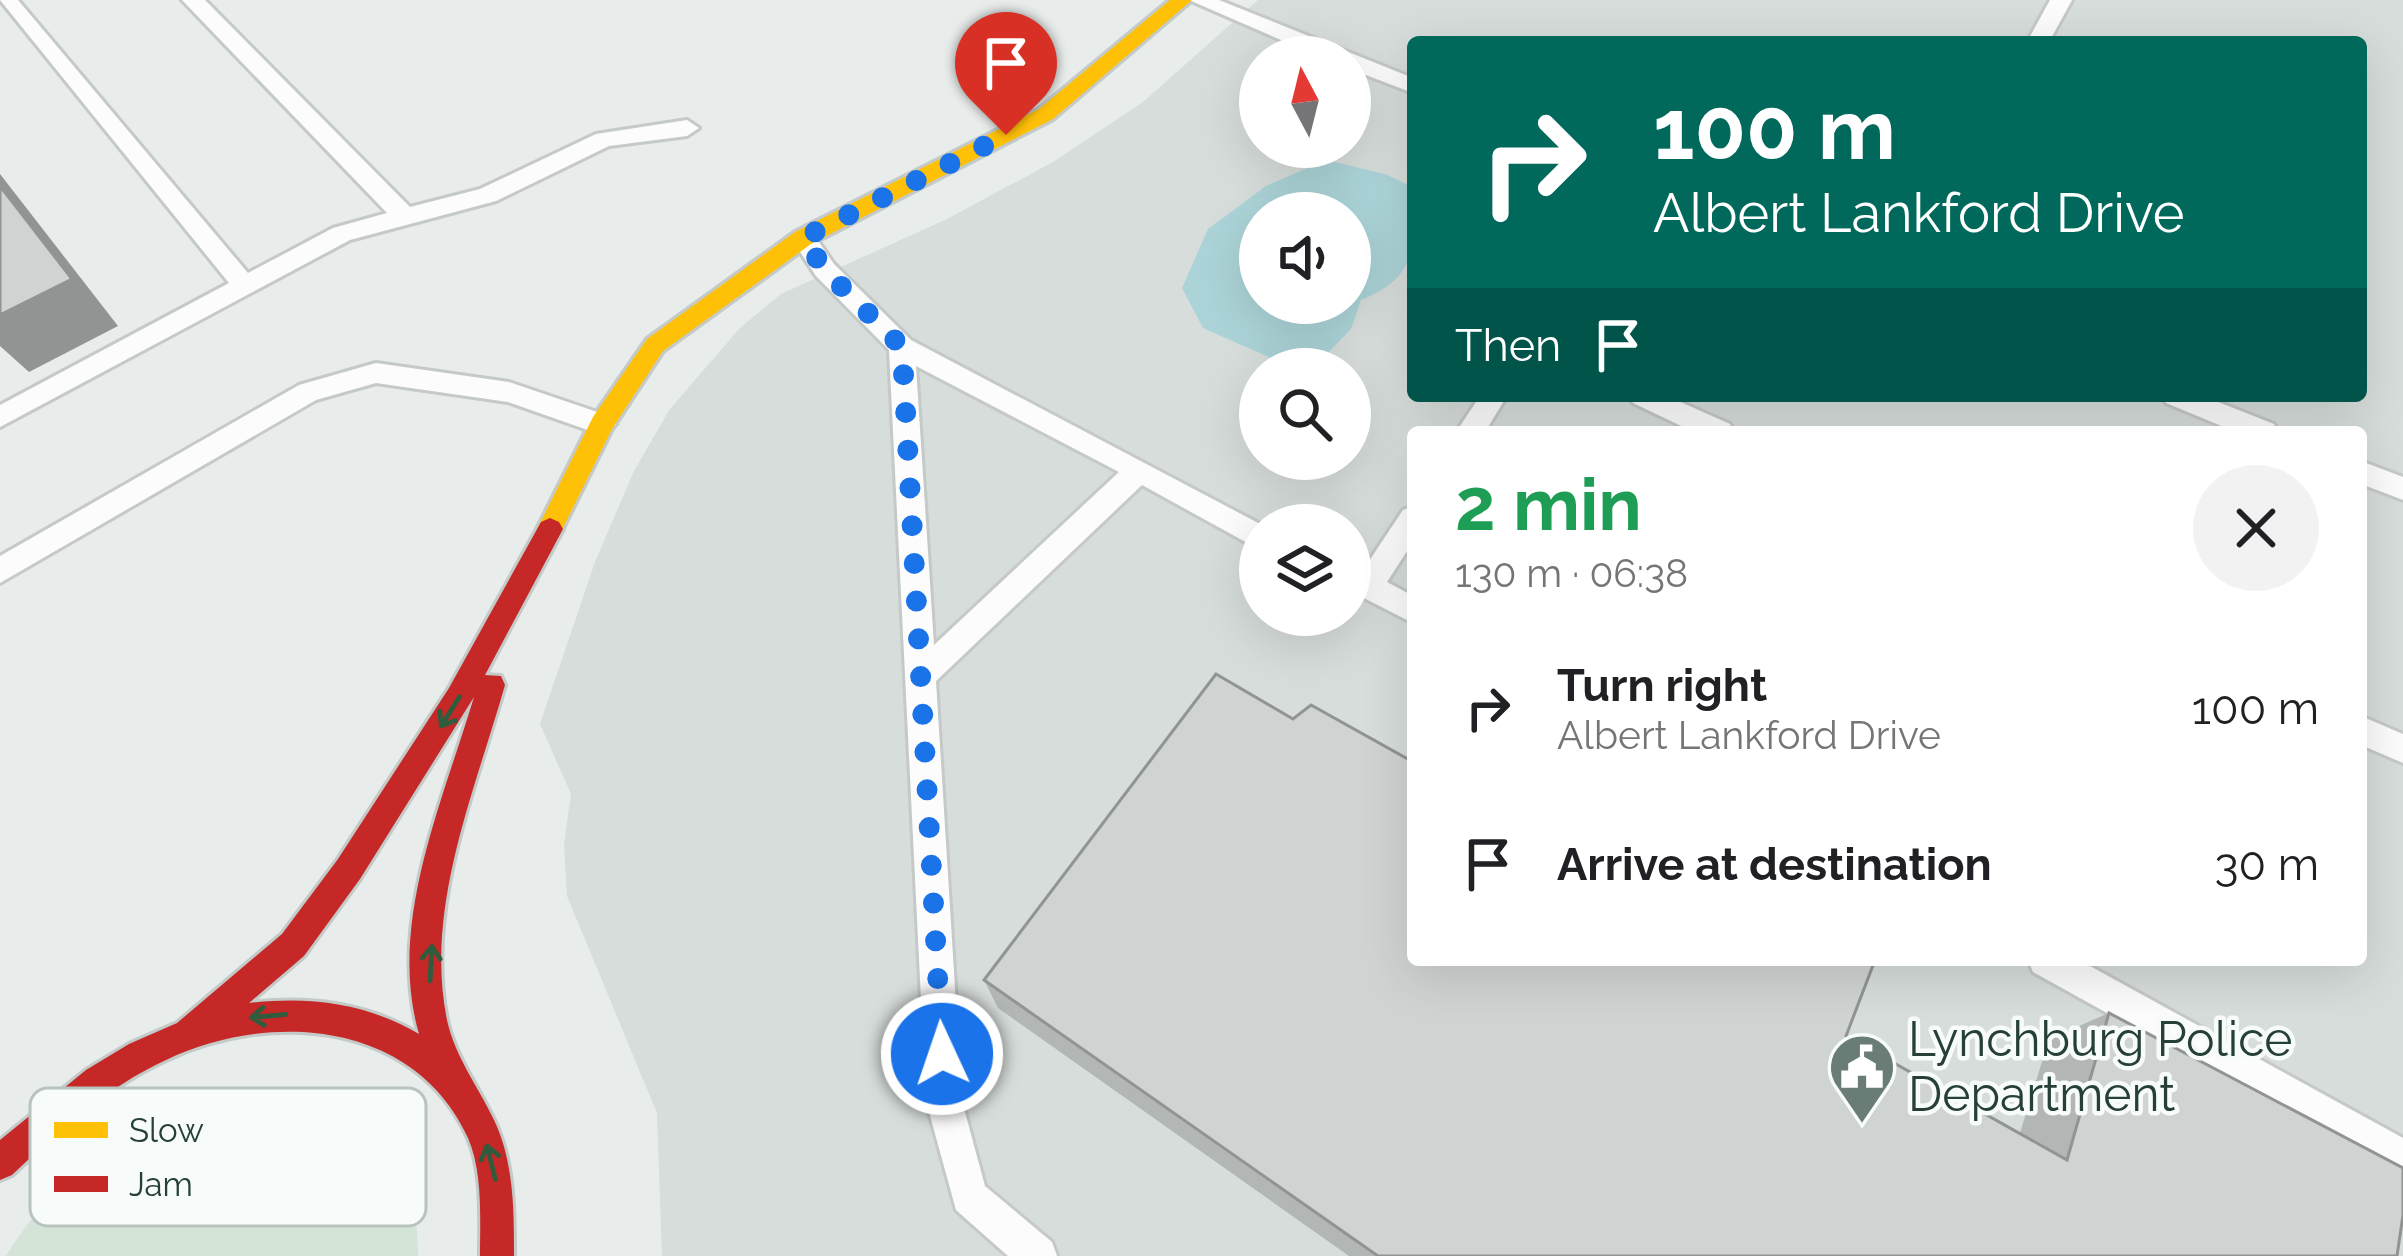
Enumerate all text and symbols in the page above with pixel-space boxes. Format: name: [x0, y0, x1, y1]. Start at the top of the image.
pin: [955, 12, 1057, 135]
icon: arrive: [973, 30, 1039, 96]
north arrow: [1239, 36, 1371, 168]
map controls: [1239, 36, 1371, 636]
text: 100 m: [1653, 80, 1896, 179]
icon: right: [1455, 84, 1611, 240]
text: Albert Lankford Drive: [1653, 181, 2185, 245]
button: sound: [1239, 192, 1371, 324]
icon: arrive: [1585, 312, 1651, 378]
text: Then: [1455, 319, 1561, 372]
button: search: [1239, 348, 1371, 480]
text: 2 min: [1455, 462, 1642, 547]
button: close: [2193, 465, 2319, 591]
button: layers: [1239, 504, 1371, 636]
text: 130 m · 06:38: [1455, 550, 1688, 596]
text: Turn right: [1557, 659, 1767, 712]
icon: right: [1455, 675, 1521, 741]
text: 100 m: [2192, 682, 2319, 735]
one-way arrow: [438, 694, 462, 728]
text: Albert Lankford Drive: [1557, 712, 1941, 758]
icon: arrive: [1455, 831, 1521, 897]
text: Arrive at destination: [1557, 838, 1992, 891]
text: 30 m: [2215, 838, 2319, 891]
one-way arrow: [420, 944, 443, 983]
position arrow: [879, 991, 1005, 1117]
one-way arrow: [249, 1005, 288, 1028]
place label: Lynchburg Police Department: [1908, 1011, 2292, 1122]
public building icon: Lynchburg Police Department: [1827, 1032, 1897, 1126]
legend: [30, 1088, 426, 1226]
text: Slow: [129, 1111, 204, 1150]
one-way arrow: [479, 1143, 501, 1181]
text: Jam: [129, 1165, 193, 1204]

